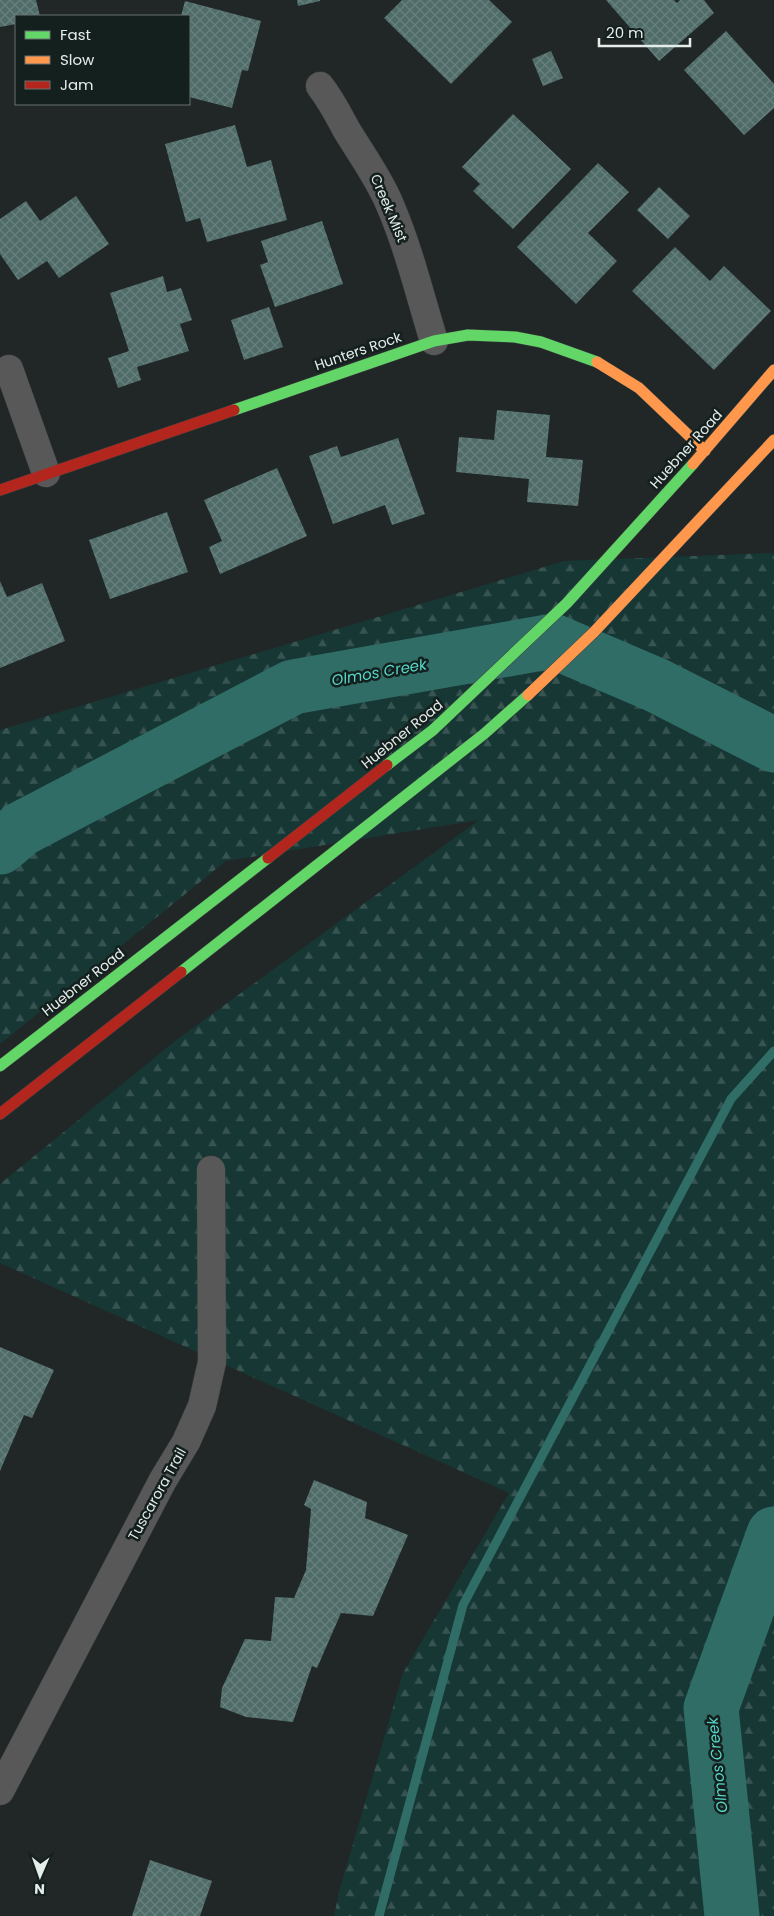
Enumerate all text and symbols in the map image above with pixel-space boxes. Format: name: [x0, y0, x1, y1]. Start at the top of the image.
legend: [15, 15, 190, 105]
scale bar: [599, 15, 690, 47]
text: 20 m: [606, 22, 644, 43]
text: Fast: [60, 24, 91, 45]
text: Slow: [60, 49, 95, 70]
text: Jam: [60, 74, 94, 95]
street label: Creek Mist: [366, 171, 412, 245]
street label: Hunters Rock: [312, 327, 405, 375]
street label: Huebner Road: [645, 405, 727, 493]
water label: Olmos Creek: [330, 653, 430, 691]
street label: Huebner Road: [357, 695, 447, 773]
street label: Huebner Road: [38, 943, 128, 1021]
street label: Tuscarora Trail: [123, 1444, 191, 1544]
water label: Olmos Creek: [701, 1715, 732, 1814]
north arrow: [15, 1851, 65, 1901]
text: N: [34, 1879, 45, 1899]

